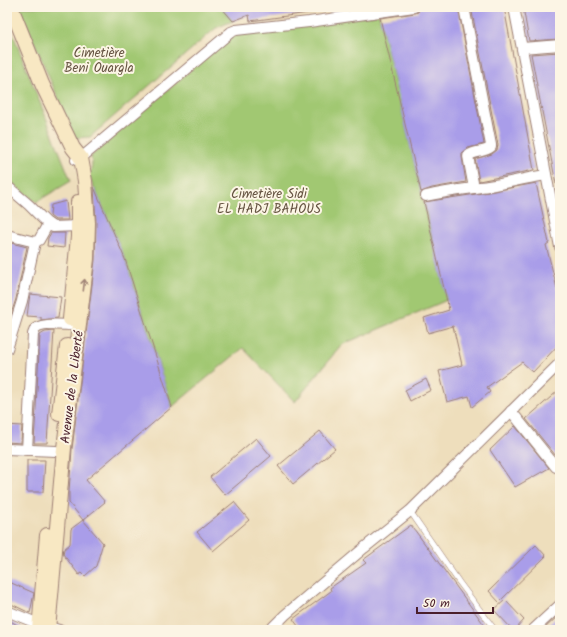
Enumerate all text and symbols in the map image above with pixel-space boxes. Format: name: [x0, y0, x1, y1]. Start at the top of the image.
park label: Cimetière Beni Ouargla: [64, 43, 134, 79]
park label: Cimetière Sidi EL HADJ BAHOUS: [217, 184, 321, 220]
one-way arrow: [80, 279, 88, 292]
street label: Avenue de la Liberté: [55, 328, 90, 445]
scale bar: [417, 589, 493, 615]
text: 50 m: [423, 594, 450, 613]

